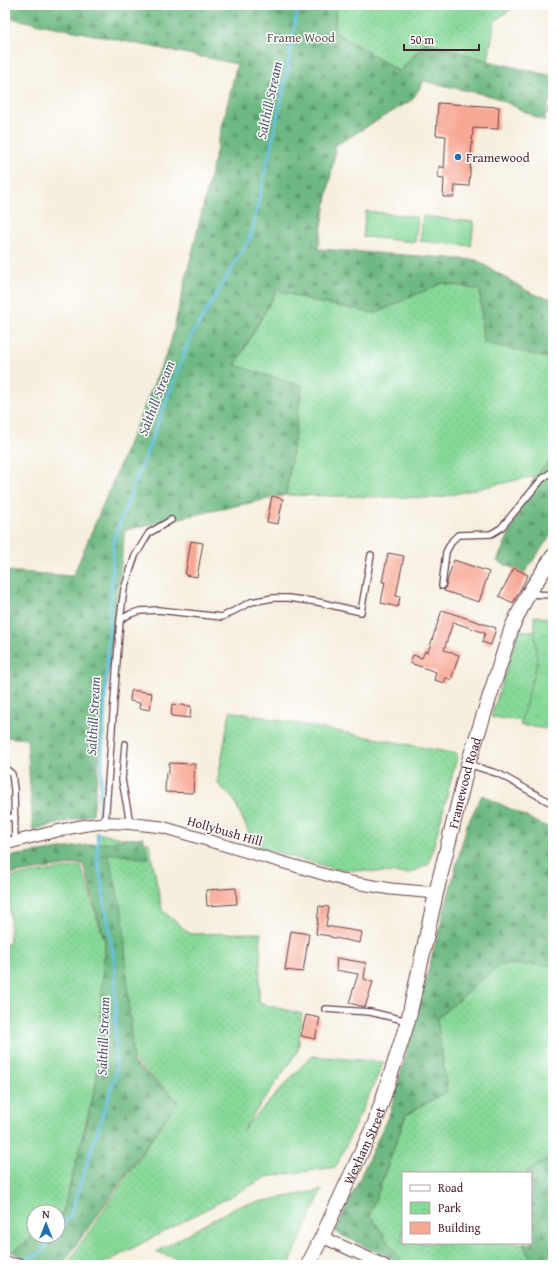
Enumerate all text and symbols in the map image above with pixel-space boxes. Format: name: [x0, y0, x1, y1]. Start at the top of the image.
scale bar: [404, 26, 479, 52]
park label: Frame Wood: [267, 28, 335, 47]
text: 50 m: [410, 31, 434, 48]
water label: Salthill Stream: [251, 59, 287, 141]
place label: Framewood: [466, 148, 530, 167]
marker: Framewood: [453, 152, 463, 162]
water label: Salthill Stream: [133, 358, 179, 438]
water label: Salthill Stream: [81, 676, 105, 756]
street label: Framewood Road: [443, 735, 486, 830]
street label: Hollybush Hill: [185, 811, 265, 851]
water label: Salthill Stream: [92, 996, 114, 1076]
street label: Wexham Street: [338, 1104, 389, 1187]
legend: [402, 1172, 532, 1244]
text: Road: [438, 1179, 464, 1196]
text: Park: [438, 1199, 462, 1216]
north arrow: [26, 1204, 66, 1244]
text: N: [42, 1206, 50, 1222]
text: Building: [438, 1219, 481, 1236]

